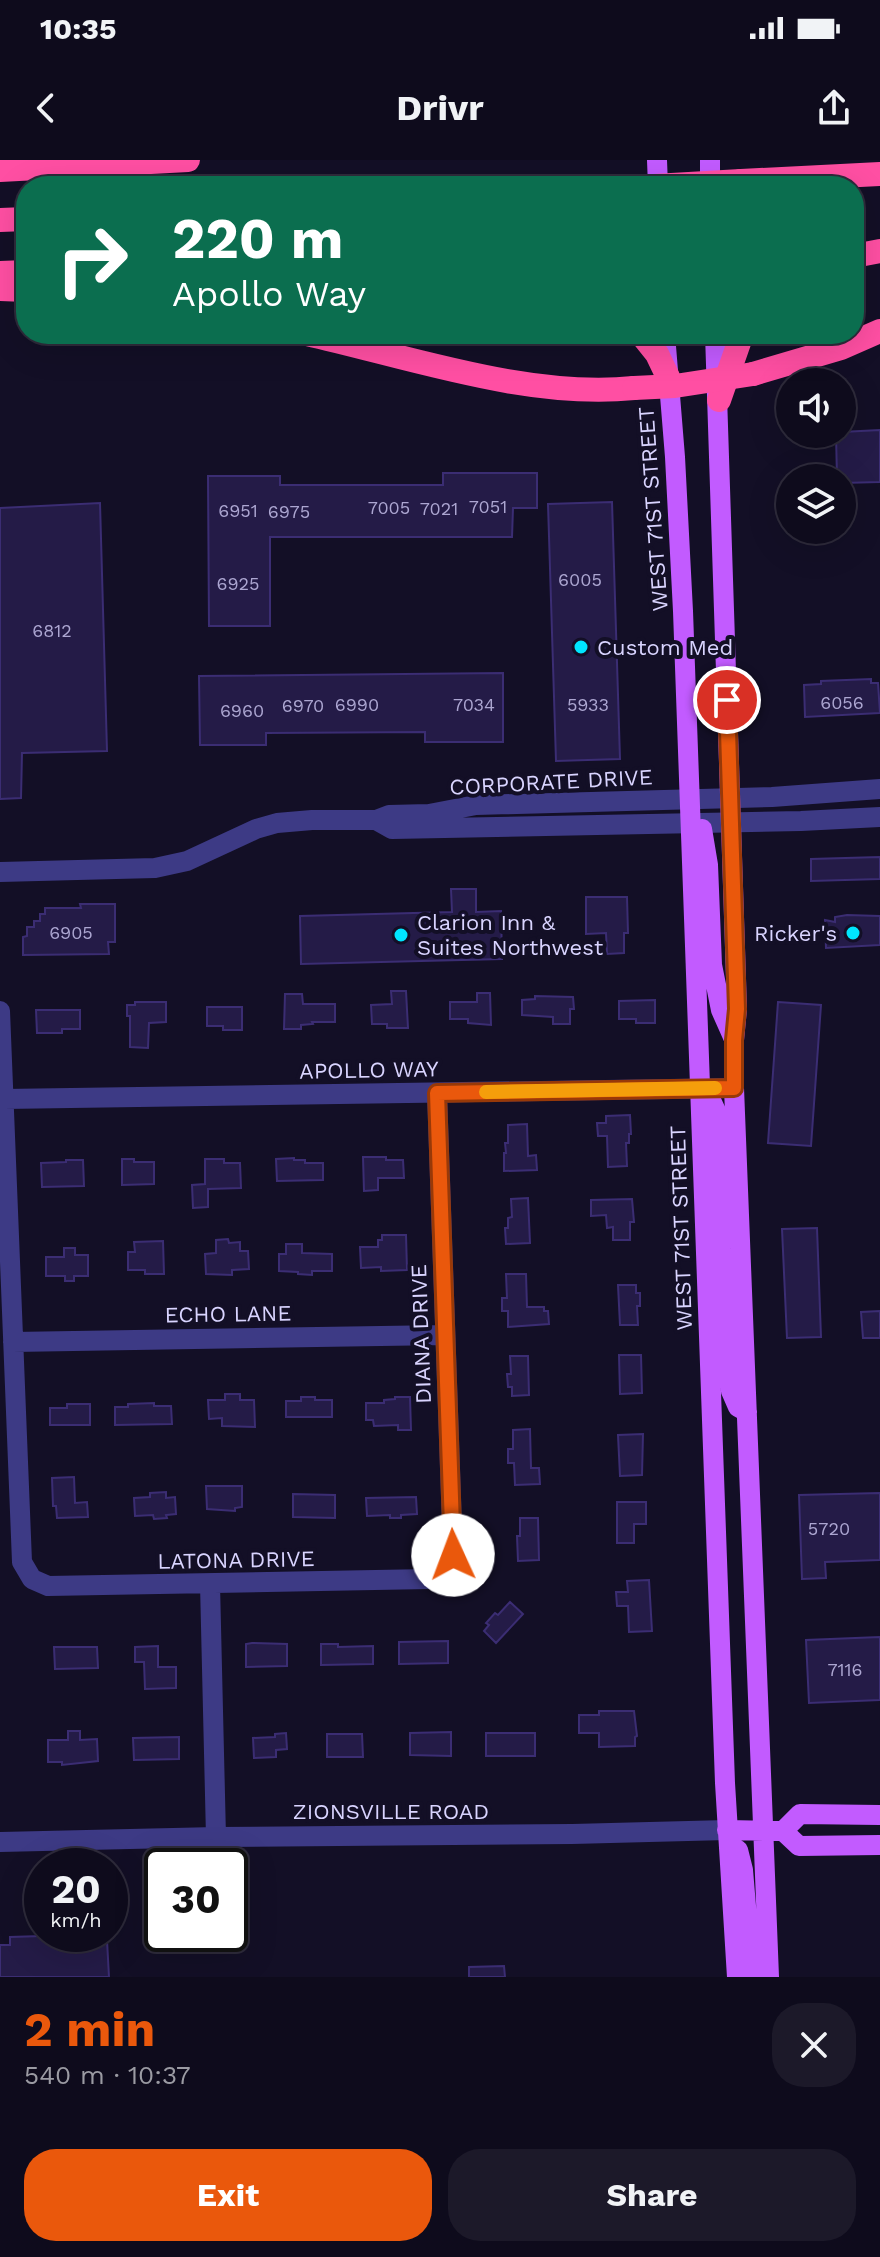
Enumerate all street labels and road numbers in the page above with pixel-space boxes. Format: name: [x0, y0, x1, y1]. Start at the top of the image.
street label: WEST 71ST STREET: [633, 406, 673, 612]
street label: CORPORATE DRIVE: [449, 764, 653, 800]
street label: APOLLO WAY: [299, 1056, 439, 1084]
street label: WEST 71ST STREET: [665, 1125, 697, 1331]
street label: DIANA DRIVE: [406, 1264, 436, 1404]
street label: ECHO LANE: [164, 1300, 292, 1328]
street label: LATONA DRIVE: [157, 1546, 315, 1574]
street label: ZIONSVILLE ROAD: [293, 1799, 489, 1824]

